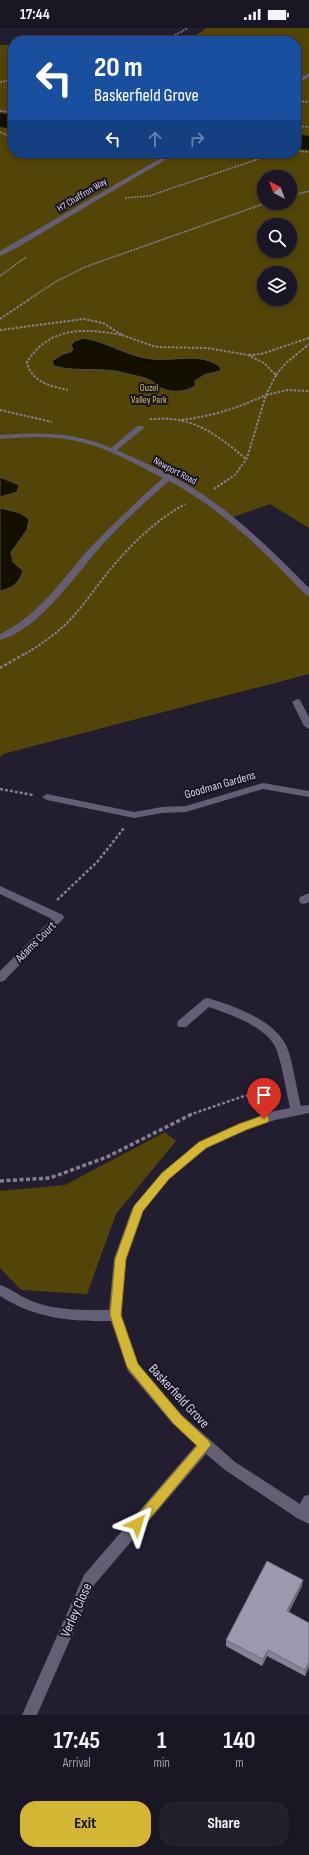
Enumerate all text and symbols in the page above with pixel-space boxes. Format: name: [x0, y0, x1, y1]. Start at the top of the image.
text: 17:44: [20, 5, 50, 24]
text: 20 m: [94, 51, 143, 84]
icon: left: [28, 52, 80, 104]
text: Baskerfield Grove: [94, 85, 199, 106]
icon: left: [102, 128, 124, 150]
icon: ahead: [144, 128, 166, 150]
icon: right: [186, 128, 208, 150]
north arrow: [257, 170, 297, 210]
map controls: [257, 170, 297, 306]
street label: H7 Chaffron Way: [55, 175, 109, 215]
button: search: [257, 218, 297, 258]
button: layers: [257, 266, 297, 306]
park label: Ouzel Valley Park: [131, 382, 167, 406]
street label: Newport Road: [151, 455, 199, 487]
street label: Goodman Gardens: [183, 768, 257, 802]
street label: Adams Court: [12, 918, 60, 966]
pin: [247, 1078, 281, 1119]
icon: arrive: [253, 1084, 275, 1106]
street label: Baskerfield Grove: [145, 1360, 213, 1432]
position arrow: [116, 1503, 158, 1545]
street label: Verley Close: [57, 1580, 95, 1640]
text: 17:45: [53, 1726, 100, 1755]
text: 1: [157, 1726, 166, 1755]
text: 140: [223, 1726, 256, 1755]
text: Arrival: [63, 1755, 91, 1771]
text: min: [154, 1755, 170, 1771]
text: m: [235, 1755, 244, 1771]
button: Exit: [20, 1801, 151, 1847]
button: Share: [159, 1801, 289, 1847]

